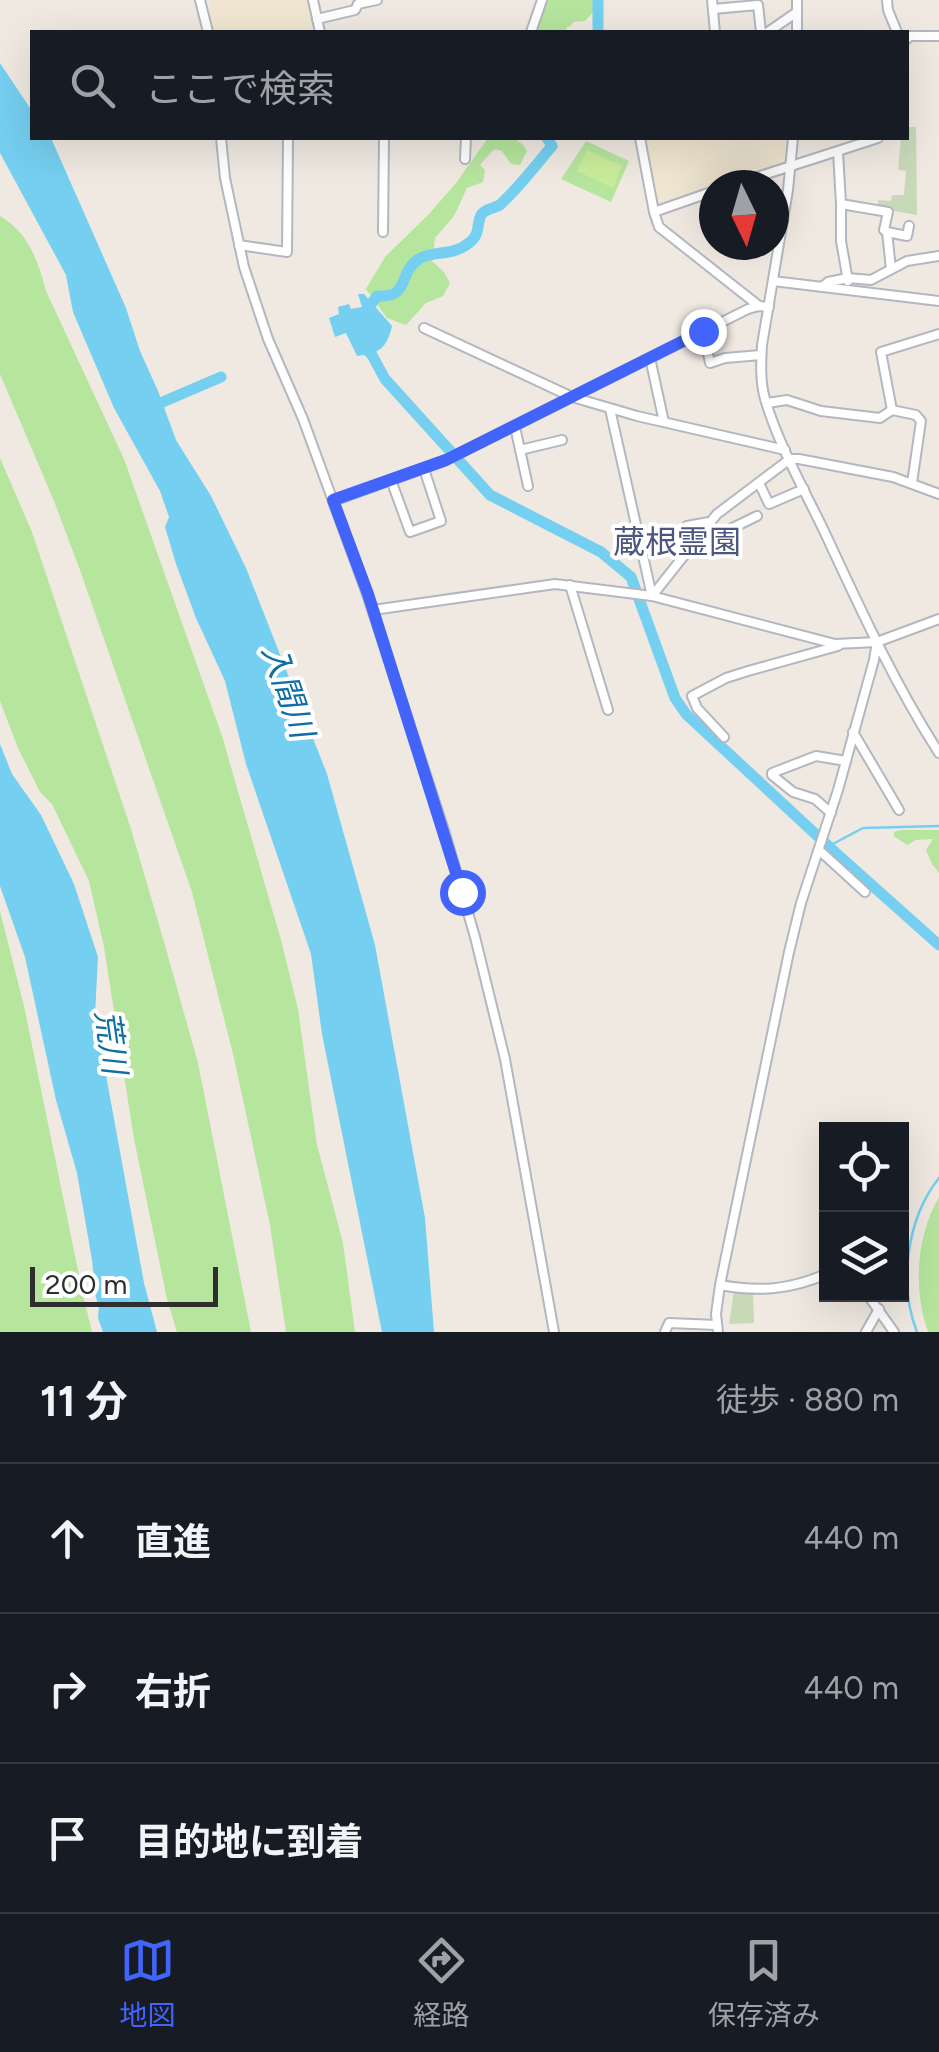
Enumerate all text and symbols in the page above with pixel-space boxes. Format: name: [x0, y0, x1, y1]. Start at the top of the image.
search box: [30, 30, 909, 140]
icon: search: [65, 58, 120, 113]
text: ここで検索: [145, 66, 335, 112]
north arrow: [699, 170, 789, 260]
route end: [681, 309, 727, 355]
district label: 蔵根霊園: [613, 523, 741, 561]
water label: 入間川: [254, 639, 323, 745]
route start: [440, 870, 486, 916]
water label: 荒川: [88, 1008, 135, 1079]
map controls: [819, 1122, 909, 1302]
button: locate: [819, 1122, 909, 1212]
button: layers: [819, 1212, 909, 1302]
scale bar: [30, 1262, 218, 1306]
text: 200 m: [45, 1267, 127, 1301]
text: 11 分: [40, 1376, 127, 1427]
text: 徒歩 · 880 m: [716, 1381, 899, 1419]
icon: ahead: [40, 1511, 95, 1566]
text: 直進: [135, 1519, 211, 1565]
text: 440 m: [804, 1519, 899, 1557]
icon: right: [40, 1661, 95, 1716]
text: 右折: [135, 1669, 211, 1715]
text: 440 m: [804, 1669, 899, 1707]
icon: arrive: [40, 1811, 95, 1866]
text: 目的地に到着: [135, 1819, 363, 1865]
tab: 地図: [119, 1933, 175, 2033]
tab: 経路: [413, 1933, 470, 2033]
tab: 保存済み: [708, 1933, 820, 2033]

